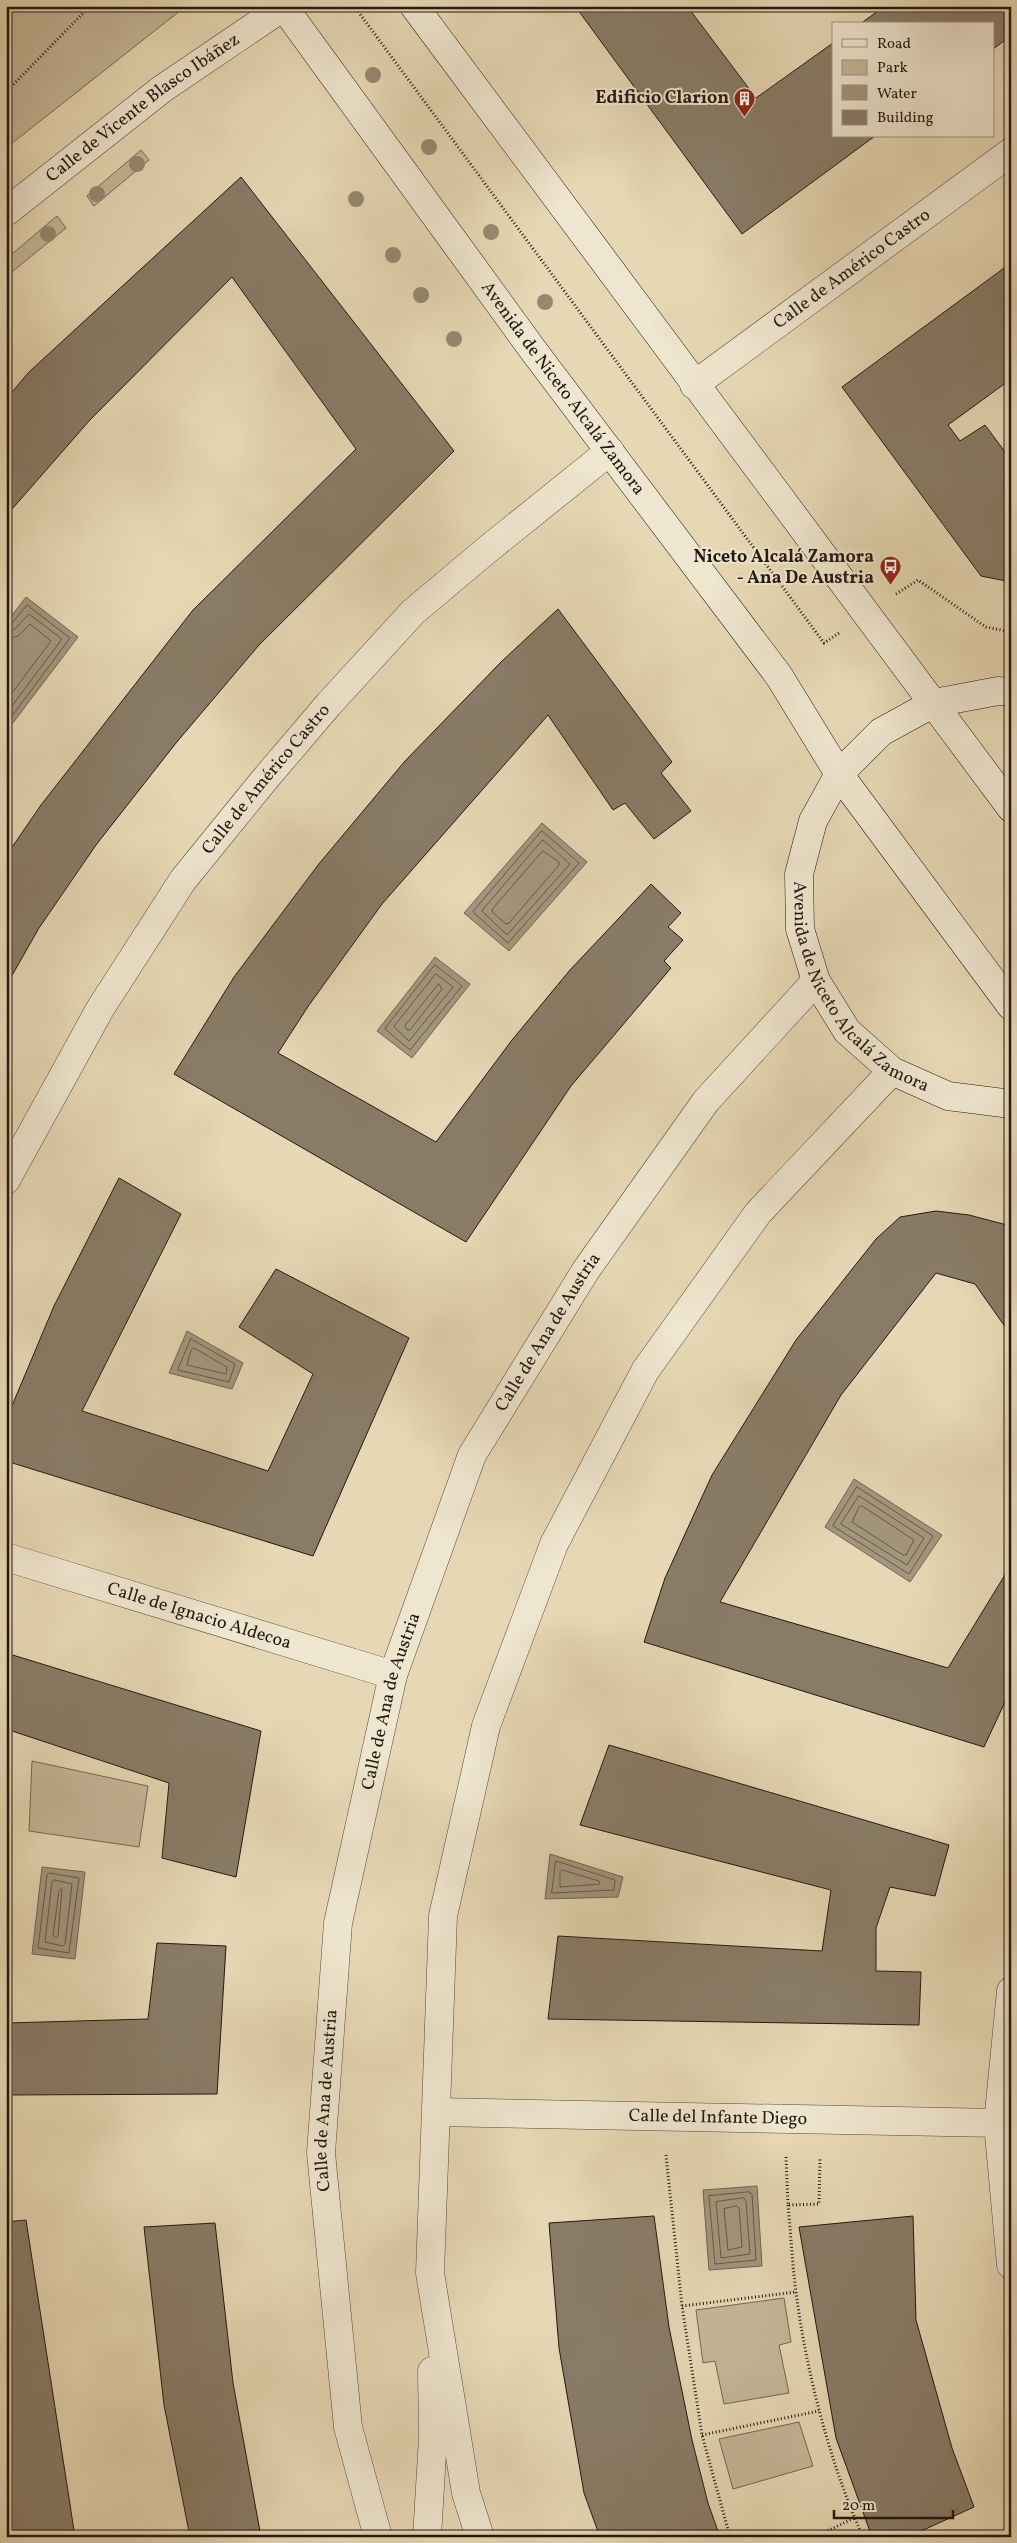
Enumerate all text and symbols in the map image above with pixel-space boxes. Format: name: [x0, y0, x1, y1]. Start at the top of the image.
legend: [832, 22, 994, 138]
street label: Calle de Vicente Blasco Ibáñez: [41, 27, 245, 188]
text: Road: [877, 34, 911, 55]
text: Park: [877, 58, 908, 79]
text: Water: [877, 84, 917, 105]
place label: Edificio Clarion: [595, 86, 729, 111]
building icon: Edificio Clarion: [733, 86, 757, 117]
text: Building: [877, 108, 934, 129]
street label: Calle de Américo Castro: [768, 203, 936, 335]
street label: Avenida de Niceto Alcalá Zamora: [475, 277, 651, 501]
place label: Niceto Alcalá Zamora - Ana De Austria: [694, 545, 874, 591]
bus stop icon: Niceto Alcalá Zamora - Ana De Austria: [878, 555, 902, 586]
street label: Calle de Américo Castro: [196, 699, 336, 860]
street label: Avenida de Niceto Alcalá Zamora: [787, 881, 933, 1099]
street label: Calle de Ana de Austria: [489, 1248, 607, 1417]
street label: Calle de Ignacio Aldecoa: [104, 1576, 294, 1656]
street label: Calle de Ana de Austria: [355, 1609, 427, 1792]
street label: Calle de Ana de Austria: [308, 2008, 344, 2193]
street label: Calle del Infante Diego: [628, 2103, 807, 2132]
scale bar: [834, 2488, 953, 2520]
text: 20 m: [842, 2496, 875, 2517]

